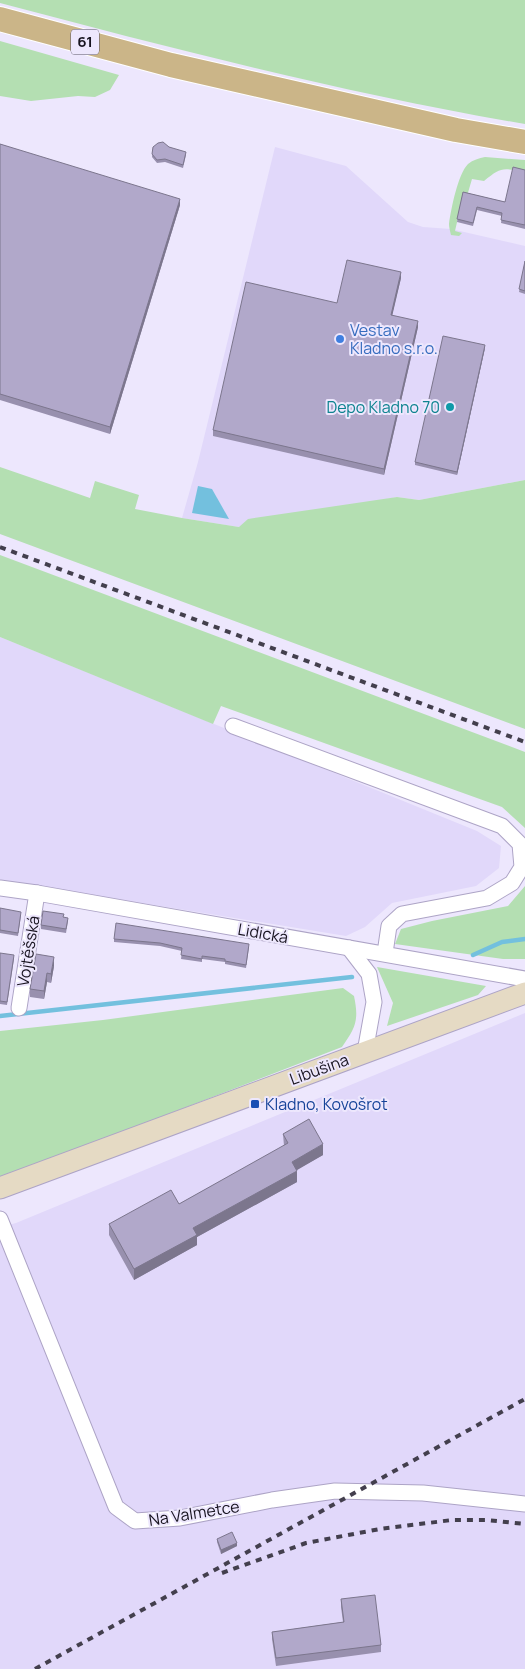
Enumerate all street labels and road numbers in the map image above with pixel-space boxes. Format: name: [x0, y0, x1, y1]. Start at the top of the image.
road number: 61: [71, 30, 99, 54]
street label: Vojtěšská: [12, 914, 44, 988]
street label: Lidická: [236, 918, 290, 948]
street label: Libušina: [286, 1048, 352, 1090]
street label: Na Valmetce: [147, 1495, 241, 1531]

